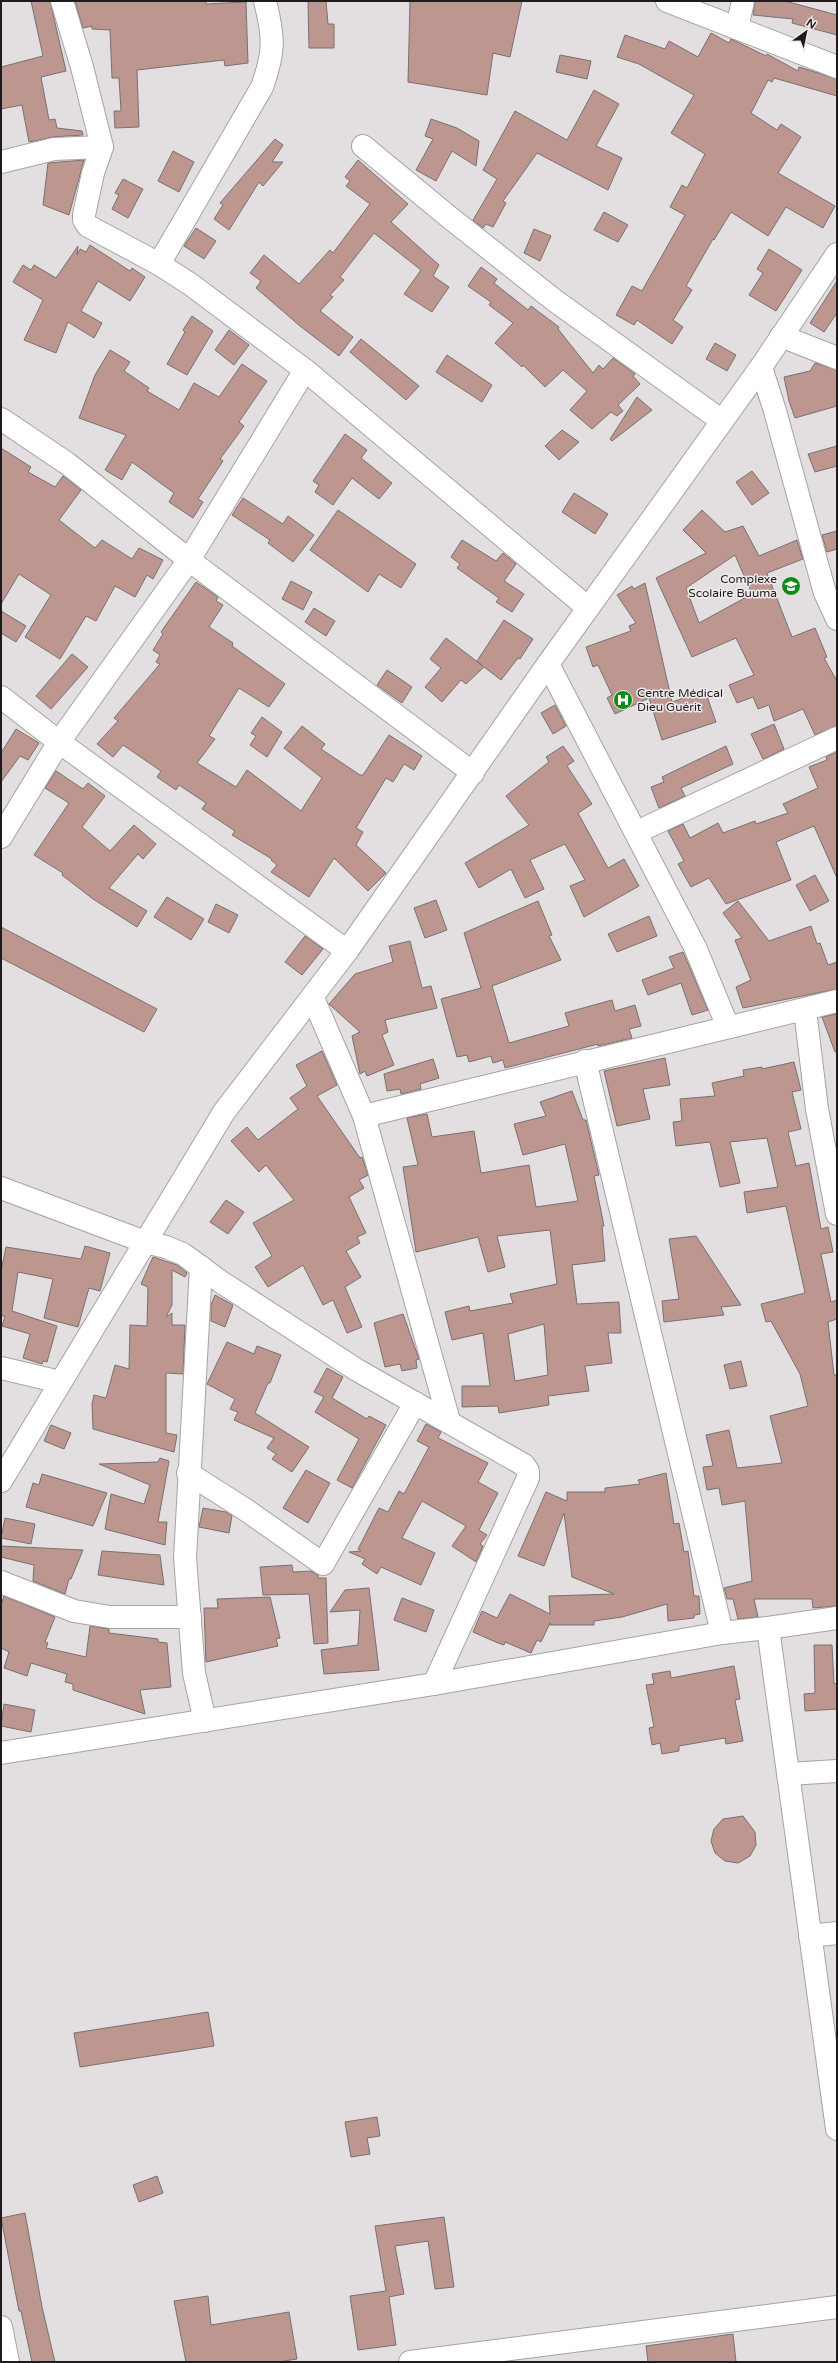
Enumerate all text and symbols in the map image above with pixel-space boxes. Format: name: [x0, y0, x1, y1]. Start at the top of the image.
north arrow: [786, 12, 826, 52]
text: N: [804, 16, 818, 32]
place label: Complexe Scolaire Buuma: [688, 572, 777, 600]
school or university icon: Complexe Scolaire Buuma: [780, 575, 802, 597]
place label: Centre Médical Dieu Guérit: [637, 686, 723, 714]
hospital icon: Centre Médical Dieu Guérit: [612, 689, 634, 711]

